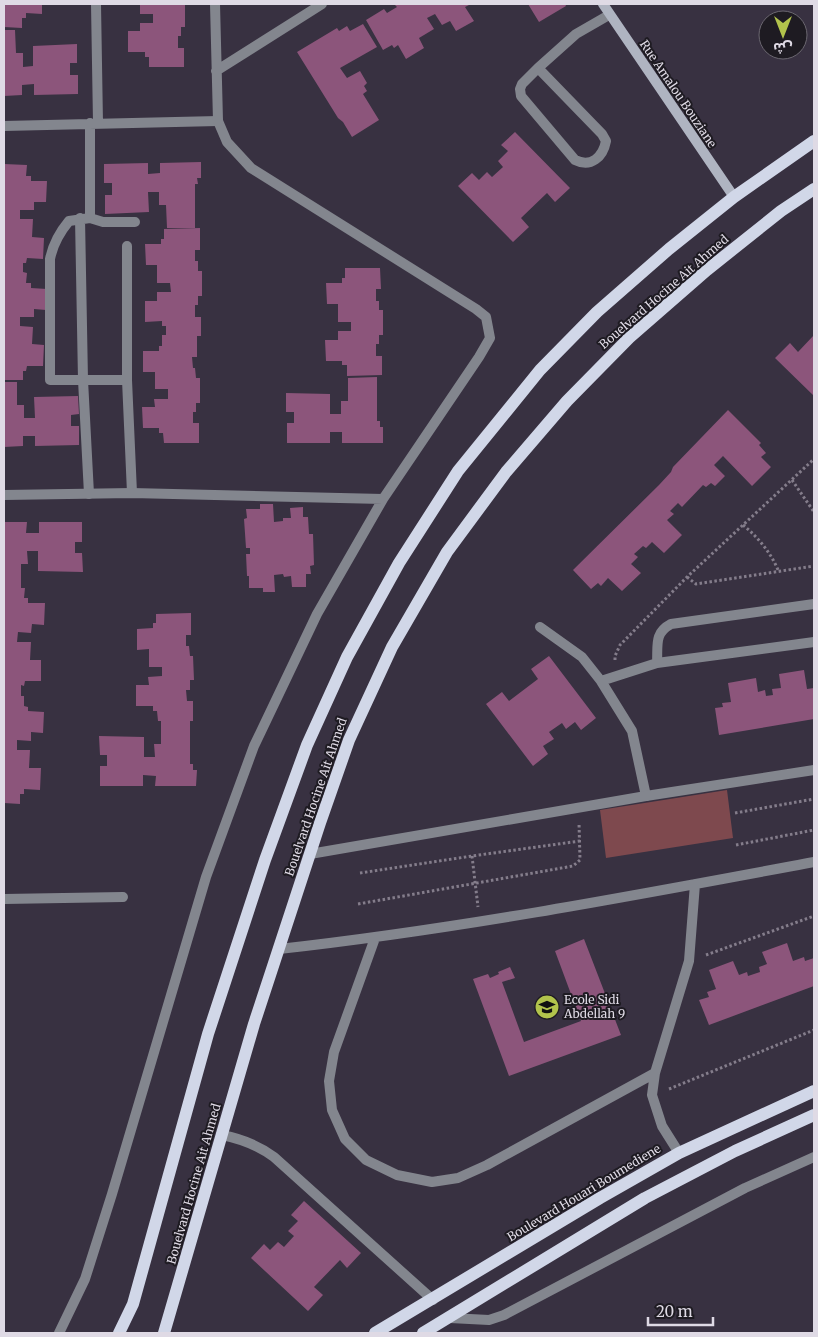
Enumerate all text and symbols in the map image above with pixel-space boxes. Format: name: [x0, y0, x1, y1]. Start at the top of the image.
north arrow: [758, 10, 808, 60]
street label: Rue Amalou Bouziane: [637, 37, 720, 150]
text: ش: [773, 39, 793, 57]
street label: Bouelvard Hocine Ait Ahmed: [596, 231, 731, 352]
street label: Bouelvard Hocine Ait Ahmed: [281, 716, 350, 878]
place label: Ecole Sidi Abdellah 9: [563, 992, 625, 1021]
school or university icon: Ecole Sidi Abdellah 9: [534, 994, 560, 1020]
street label: Bouelvard Hocine Ait Ahmed: [163, 1102, 224, 1266]
street label: Boulevard Houari Boumediene: [504, 1141, 663, 1244]
scale bar: [648, 1294, 713, 1326]
text: 20 m: [656, 1302, 693, 1321]

